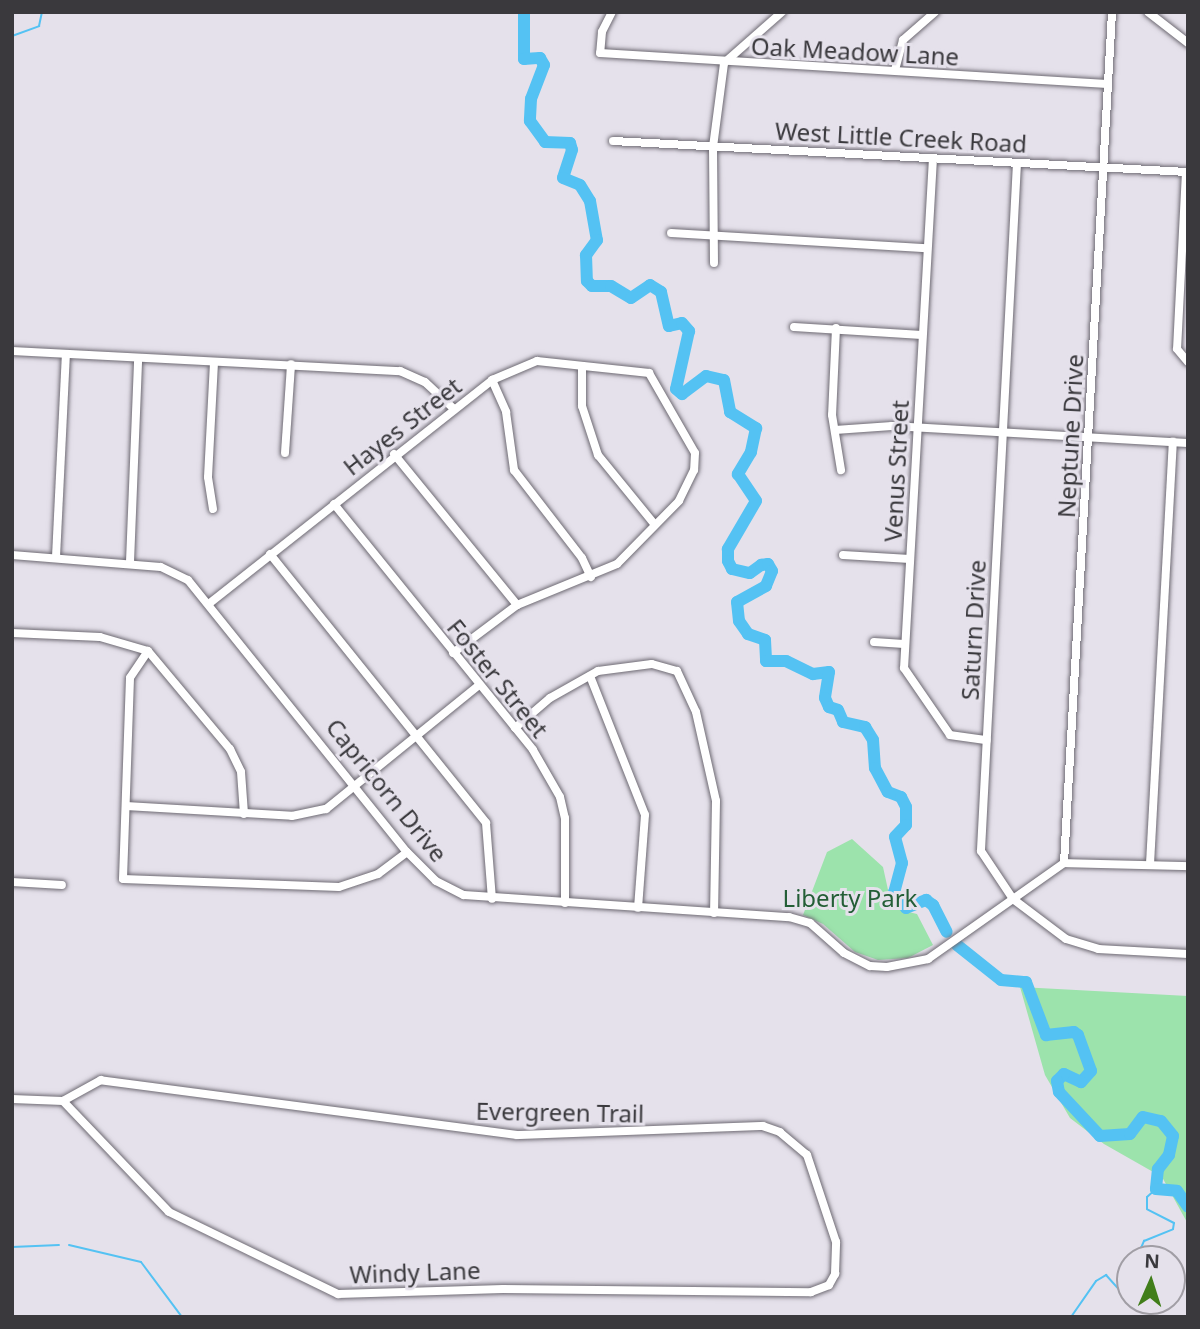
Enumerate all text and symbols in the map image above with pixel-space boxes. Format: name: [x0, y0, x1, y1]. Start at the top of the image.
street label: Oak Meadow Lane: [750, 31, 960, 71]
street label: West Little Creek Road: [774, 116, 1028, 158]
street label: Neptune Drive: [1051, 353, 1089, 519]
street label: Hayes Street: [337, 371, 467, 481]
street label: Venus Street: [878, 399, 914, 543]
street label: Saturn Drive: [955, 559, 991, 701]
street label: Foster Street: [442, 613, 554, 743]
street label: Capricorn Drive: [320, 713, 454, 867]
park label: Liberty Park: [783, 884, 917, 912]
street label: Evergreen Trail: [476, 1096, 644, 1128]
north arrow: [1116, 1245, 1186, 1315]
text: N: [1144, 1248, 1160, 1274]
street label: Windy Lane: [349, 1255, 481, 1289]

